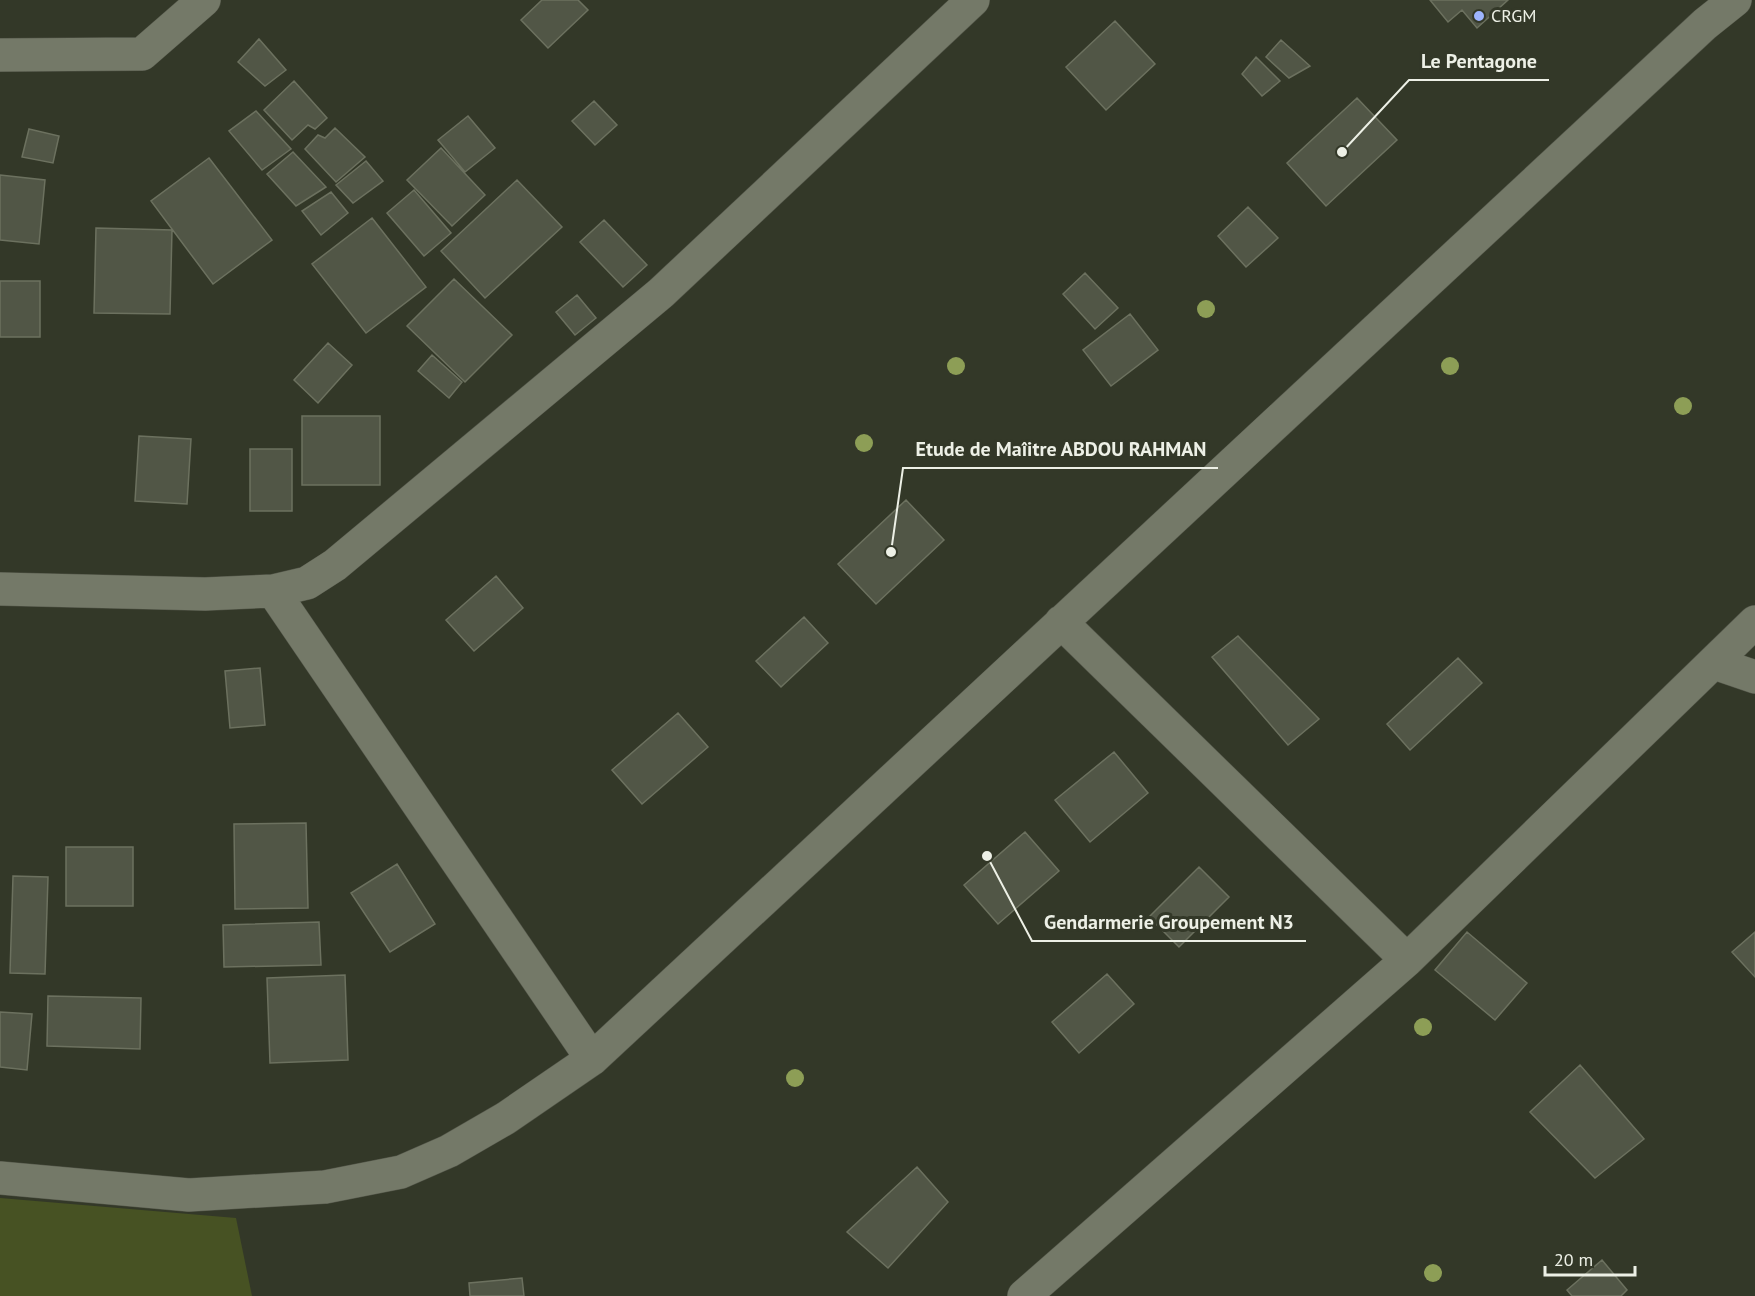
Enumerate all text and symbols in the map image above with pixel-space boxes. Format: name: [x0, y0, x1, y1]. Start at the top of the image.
place label: CRGM: [1491, 4, 1536, 27]
marker: CRGM: [1472, 9, 1486, 23]
callout: Le Pentagone: [1409, 42, 1549, 80]
text: Le Pentagone: [1421, 48, 1537, 74]
callout: Etude de Maîitre ABDOU RAHMAN: [903, 430, 1218, 468]
text: Etude de Maîitre ABDOU RAHMAN: [916, 436, 1206, 462]
callout: Gendarmerie Groupement N3: [1032, 903, 1306, 941]
text: Gendarmerie Groupement N3: [1044, 909, 1294, 935]
scale bar: [1545, 1239, 1635, 1277]
text: 20 m: [1554, 1248, 1593, 1271]

